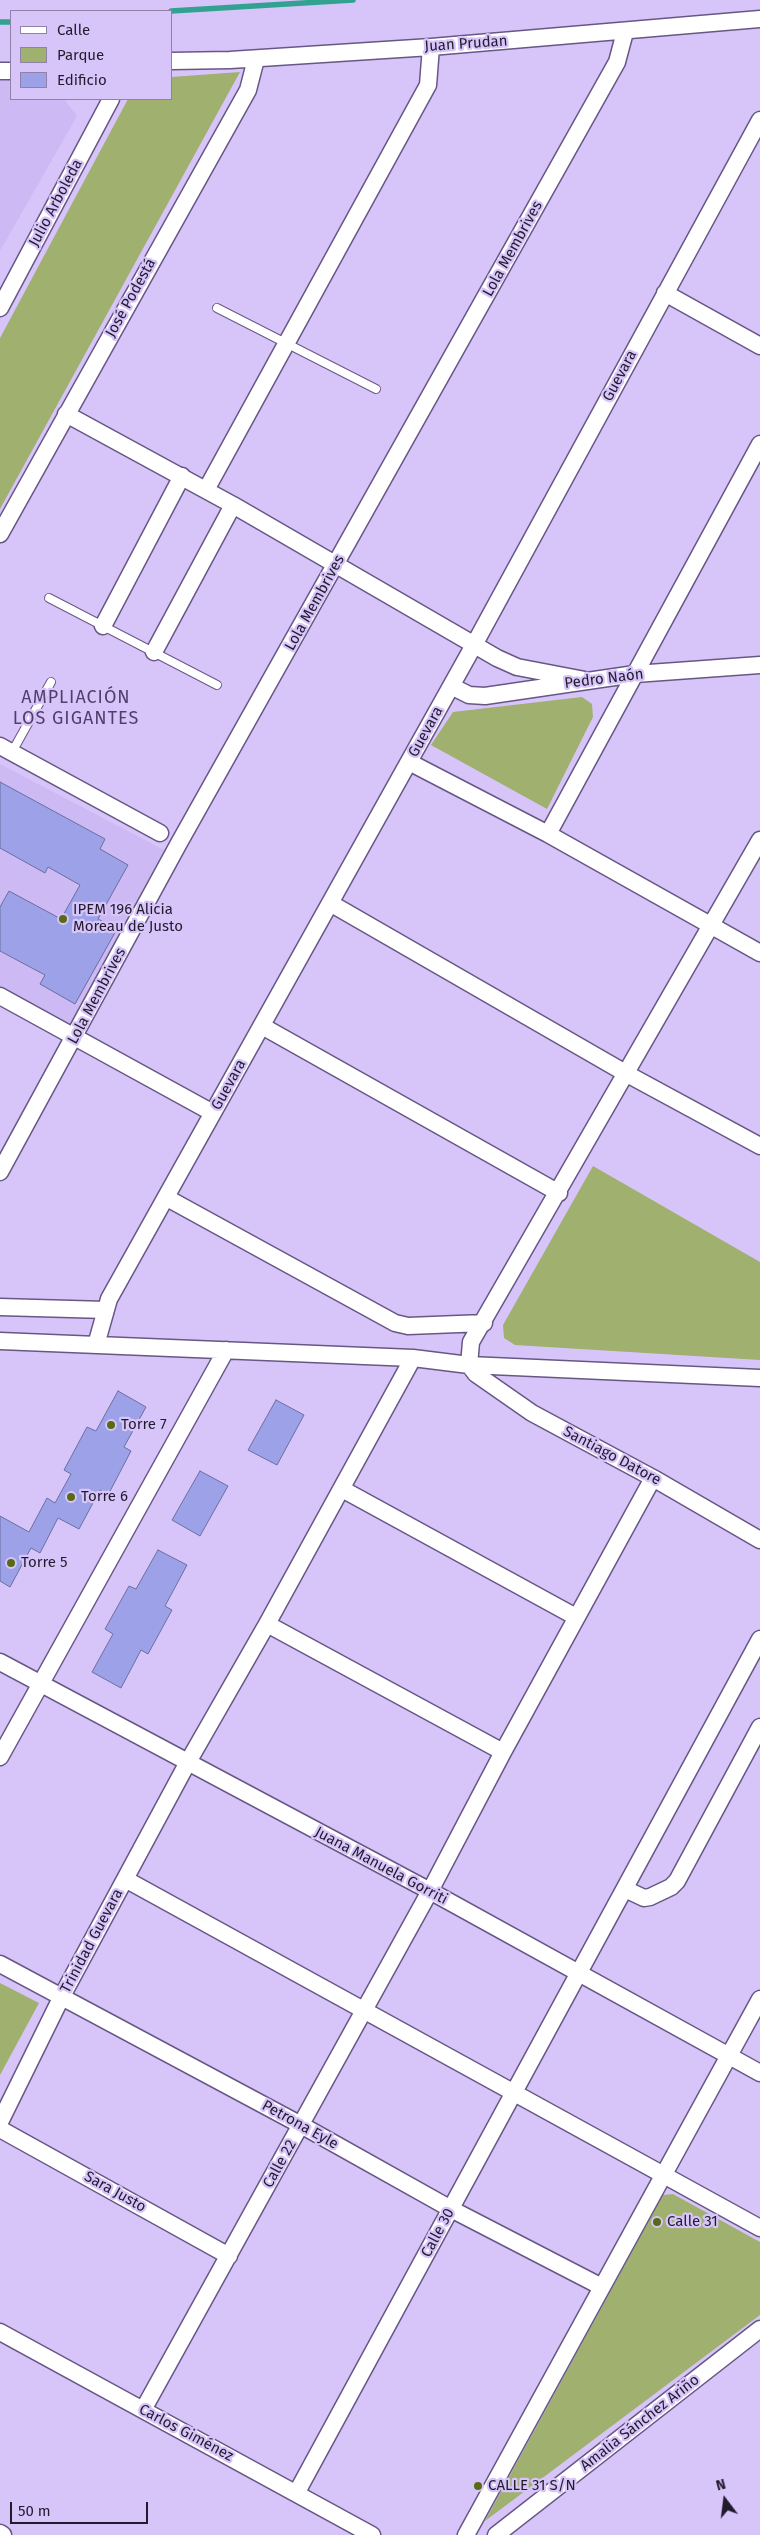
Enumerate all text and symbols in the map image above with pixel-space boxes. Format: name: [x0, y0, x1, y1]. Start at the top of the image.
legend: [10, 10, 172, 100]
text: Calle: [57, 21, 90, 39]
street label: Juan Prudan: [424, 32, 508, 56]
text: Parque: [57, 46, 104, 64]
text: Edificio: [57, 71, 107, 89]
street label: Julio Arboleda: [25, 156, 87, 250]
street label: Lola Membrives: [479, 198, 547, 300]
street label: José Podestá: [102, 256, 160, 340]
street label: Guevara: [599, 347, 641, 405]
street label: Lola Membrives: [281, 552, 349, 654]
street label: Pedro Naón: [563, 665, 645, 693]
district label: AMPLIACIÓN LOS GIGANTES: [11, 687, 141, 730]
street label: Guevara: [405, 704, 447, 760]
place label: IPEM 196 Alicia Moreau de Justo: [73, 901, 183, 936]
marker: IPEM 196 Alicia Moreau de Justo: [57, 913, 69, 925]
street label: Lola Membrives: [64, 945, 130, 1047]
street label: Guevara: [208, 1057, 250, 1113]
place label: Torre 7: [121, 1416, 167, 1434]
marker: Torre 7: [105, 1419, 117, 1431]
street label: Santiago Datore: [560, 1423, 664, 1489]
place label: Torre 6: [81, 1488, 128, 1506]
marker: Torre 6: [65, 1491, 77, 1503]
place label: Torre 5: [21, 1554, 67, 1572]
marker: Torre 5: [5, 1557, 17, 1569]
street label: Juana Manuela Gorriti: [311, 1823, 451, 1909]
street label: Trinidad Guevara: [57, 1886, 127, 1996]
street label: Petrona Eyle: [259, 2097, 341, 2153]
street label: Calle 22: [260, 2137, 300, 2191]
street label: Sara Justo: [81, 2168, 149, 2216]
street label: Calle 30: [418, 2205, 458, 2261]
place label: Calle 31: [667, 2213, 718, 2231]
marker: Calle 31: [651, 2216, 663, 2228]
street label: Amalia Sánchez Ariño: [577, 2371, 703, 2475]
street label: Carlos Giménez: [136, 2401, 236, 2465]
north arrow: [700, 2475, 750, 2525]
text: N: [714, 2476, 728, 2494]
place label: CALLE 31 S/N: [488, 2477, 576, 2495]
marker: CALLE 31 S/N: [472, 2480, 484, 2492]
scale bar: [12, 2492, 150, 2524]
text: 50 m: [18, 2502, 51, 2520]

